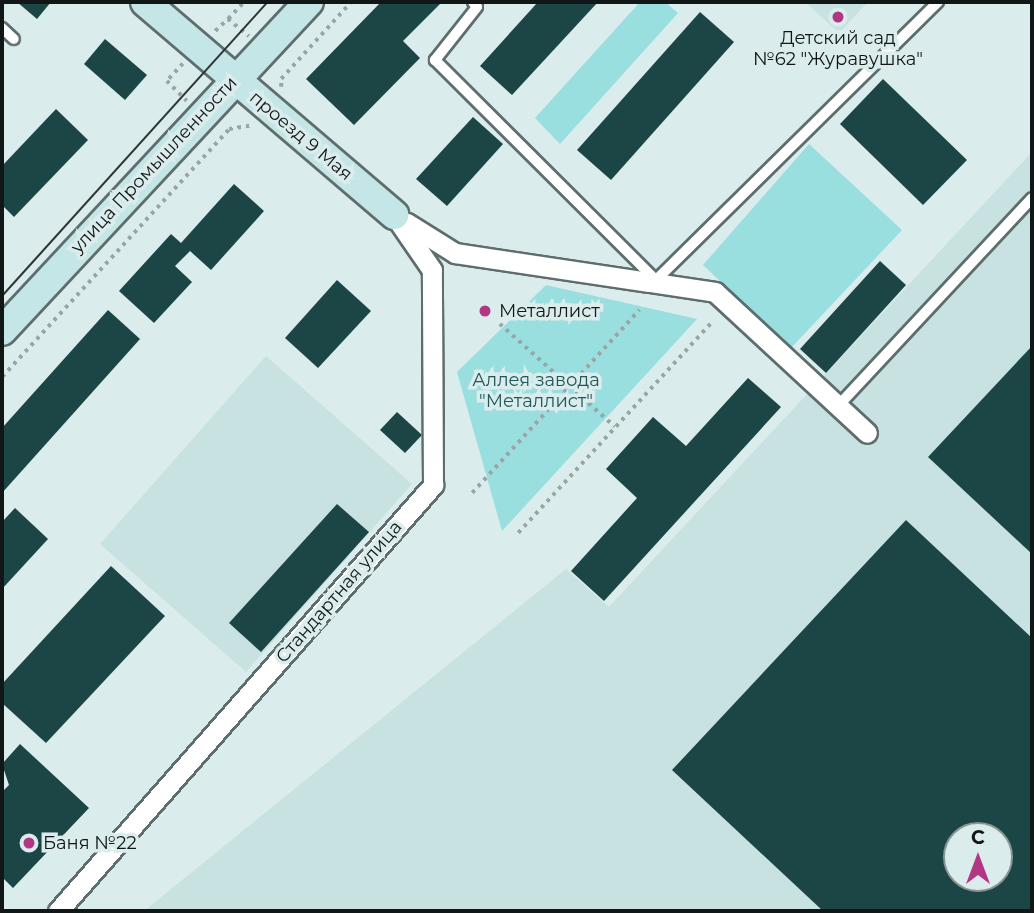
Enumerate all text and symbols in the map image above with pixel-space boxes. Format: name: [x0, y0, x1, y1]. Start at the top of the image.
marker: Детский сад №62 "Журавушка": [830, 9, 846, 25]
place label: Детский сад №62 "Журавушка": [753, 28, 923, 70]
street label: улица Промышленности: [66, 72, 242, 258]
street label: проезд 9 Мая: [245, 87, 357, 185]
place label: Металлист: [499, 300, 600, 322]
marker: Металлист: [477, 303, 493, 319]
park label: Аллея завода "Металлист": [472, 370, 600, 412]
street label: Стандартная улица: [271, 517, 407, 667]
north arrow: [943, 822, 1013, 892]
text: С: [971, 826, 985, 849]
place label: Баня №22: [43, 832, 137, 854]
marker: Баня №22: [21, 835, 37, 851]

